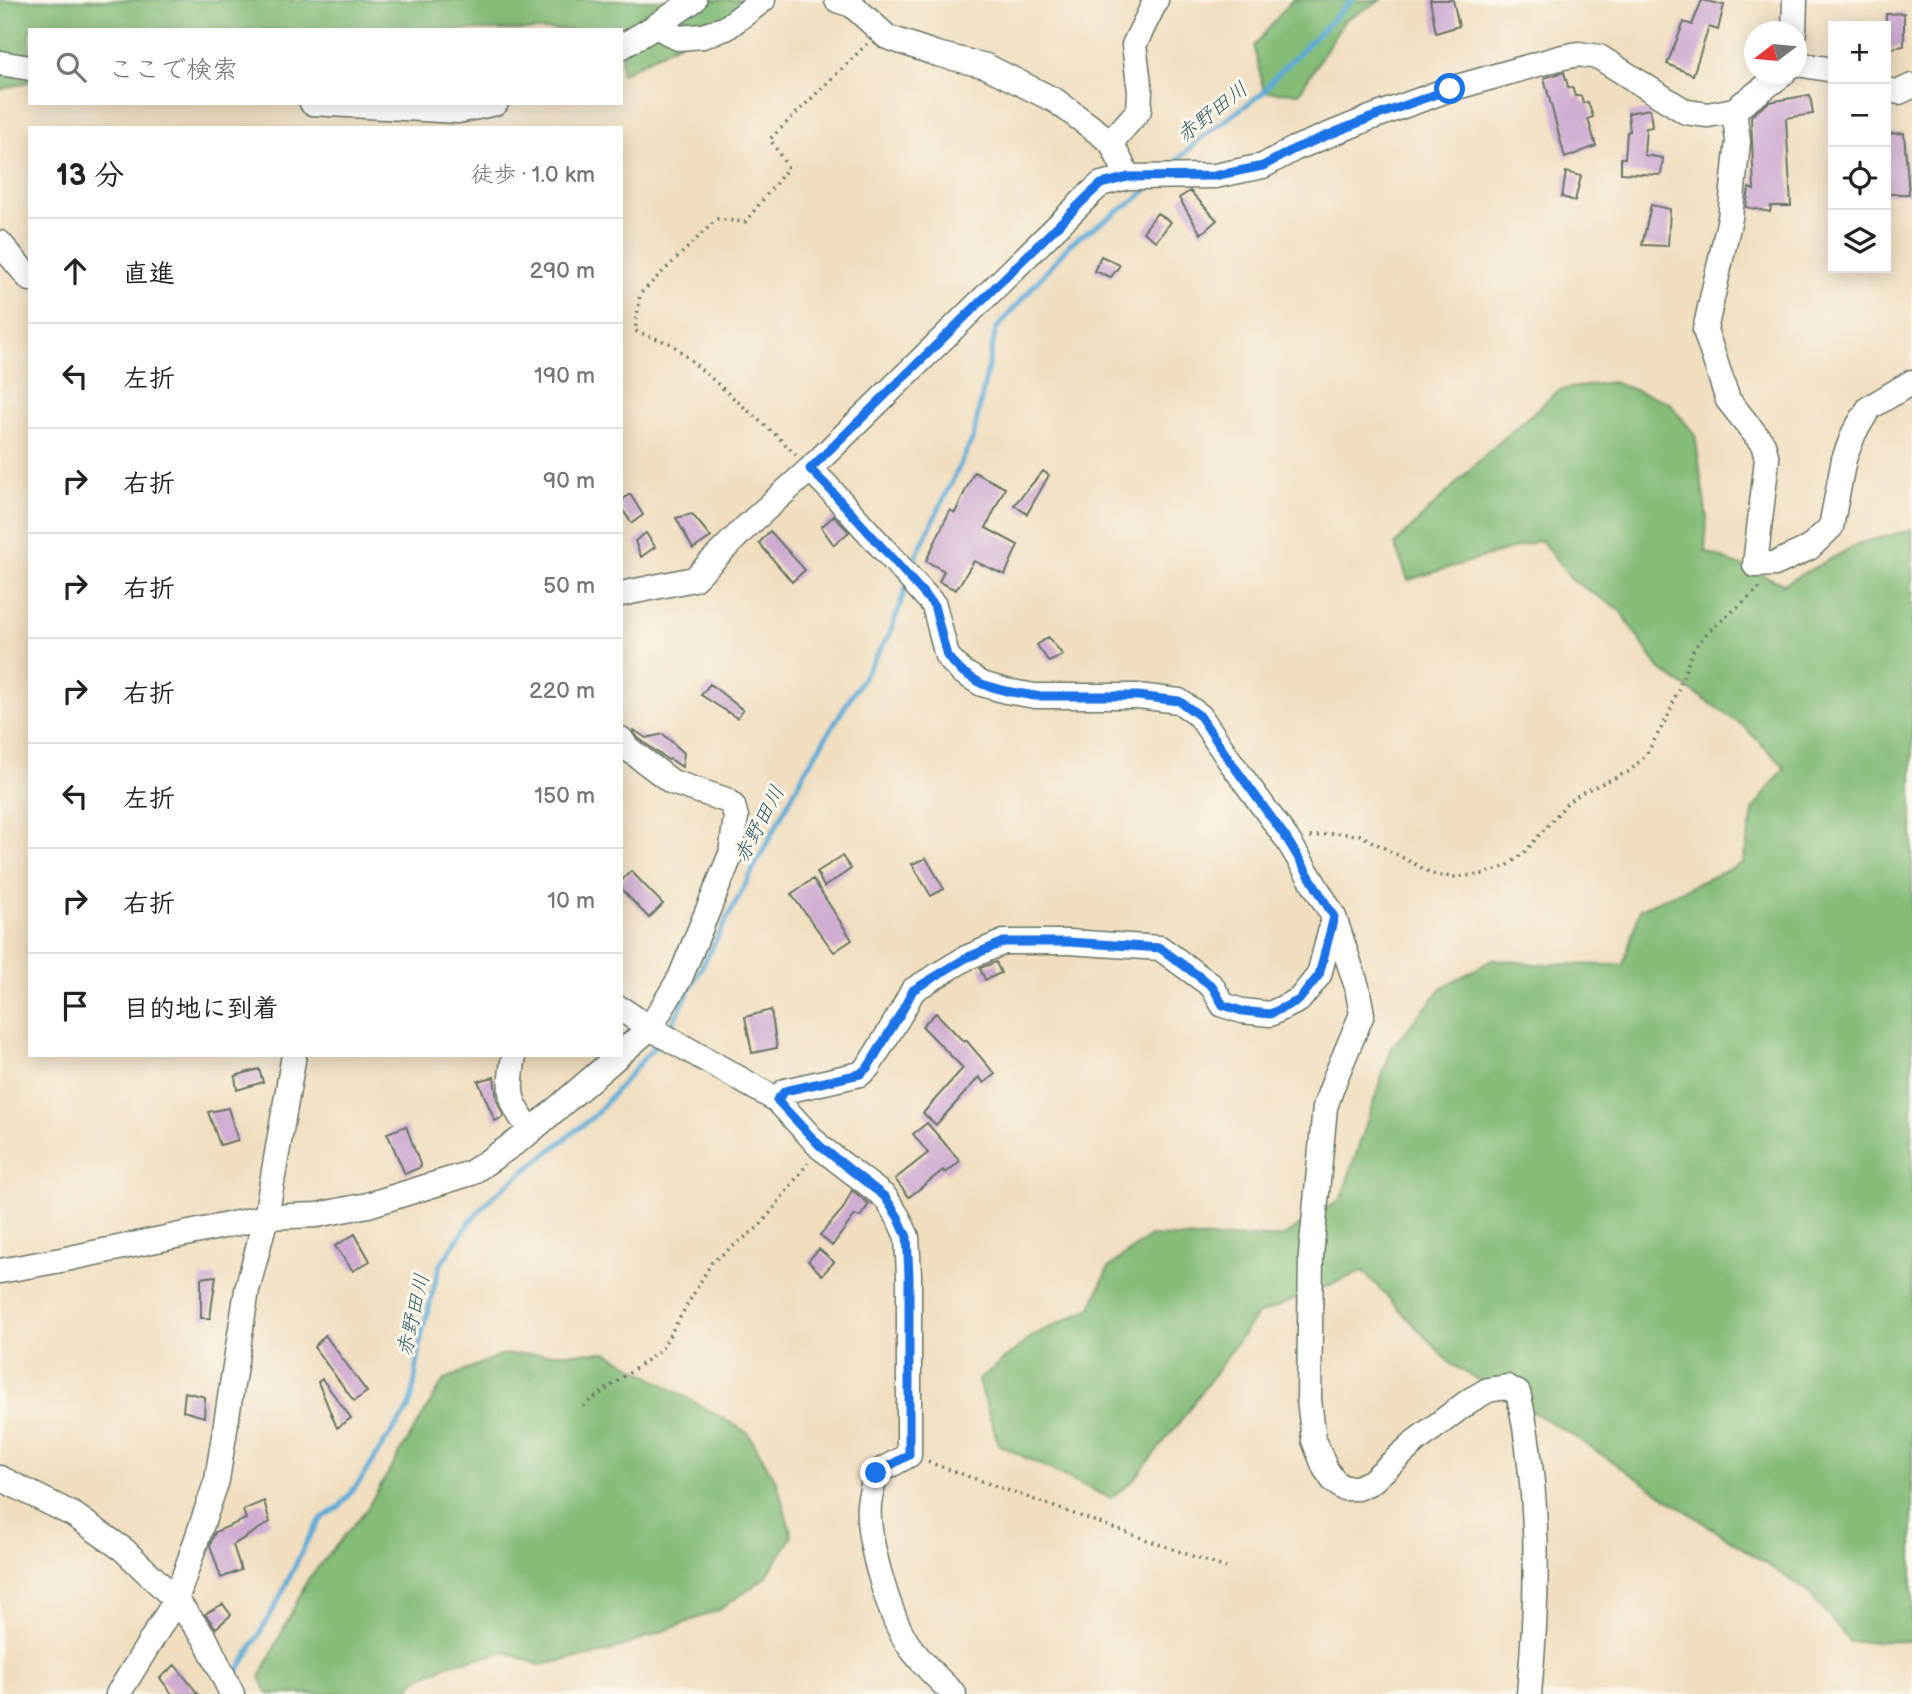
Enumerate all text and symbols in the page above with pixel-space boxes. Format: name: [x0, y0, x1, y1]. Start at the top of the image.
north arrow: [1744, 21, 1807, 84]
map controls: [1828, 21, 1891, 273]
button: +: [1828, 21, 1891, 84]
search box: [28, 28, 623, 105]
icon: search: [52, 48, 90, 86]
text: ここで検索: [108, 55, 238, 86]
route start: [1434, 73, 1465, 104]
water label: 赤野田川: [1172, 77, 1253, 148]
button: −: [1828, 84, 1891, 147]
button: locate: [1828, 147, 1891, 210]
text: 13 分: [56, 158, 124, 194]
text: 徒歩 · 1.0 km: [471, 161, 595, 189]
button: layers: [1828, 210, 1891, 273]
icon: ahead: [56, 252, 94, 290]
text: 290 m: [529, 257, 595, 285]
text: 直進: [123, 259, 175, 290]
icon: left: [56, 357, 94, 395]
text: 190 m: [534, 362, 595, 390]
text: 左折: [123, 364, 175, 395]
icon: right: [56, 462, 94, 500]
text: 90 m: [543, 467, 595, 495]
text: 右折: [123, 469, 175, 500]
icon: right: [56, 567, 94, 605]
text: 50 m: [543, 572, 595, 600]
text: 右折: [123, 574, 175, 605]
icon: right: [56, 672, 94, 710]
text: 220 m: [529, 677, 595, 705]
text: 右折: [123, 679, 175, 710]
icon: left: [56, 777, 94, 815]
water label: 赤野田川: [729, 781, 790, 867]
text: 150 m: [534, 782, 595, 810]
text: 左折: [123, 784, 175, 815]
icon: right: [56, 882, 94, 920]
text: 10 m: [547, 887, 595, 915]
text: 右折: [123, 889, 175, 920]
icon: arrive: [56, 987, 94, 1025]
text: 目的地に到着: [123, 994, 279, 1025]
water label: 赤野田川: [392, 1271, 435, 1359]
route end: [860, 1457, 891, 1488]

